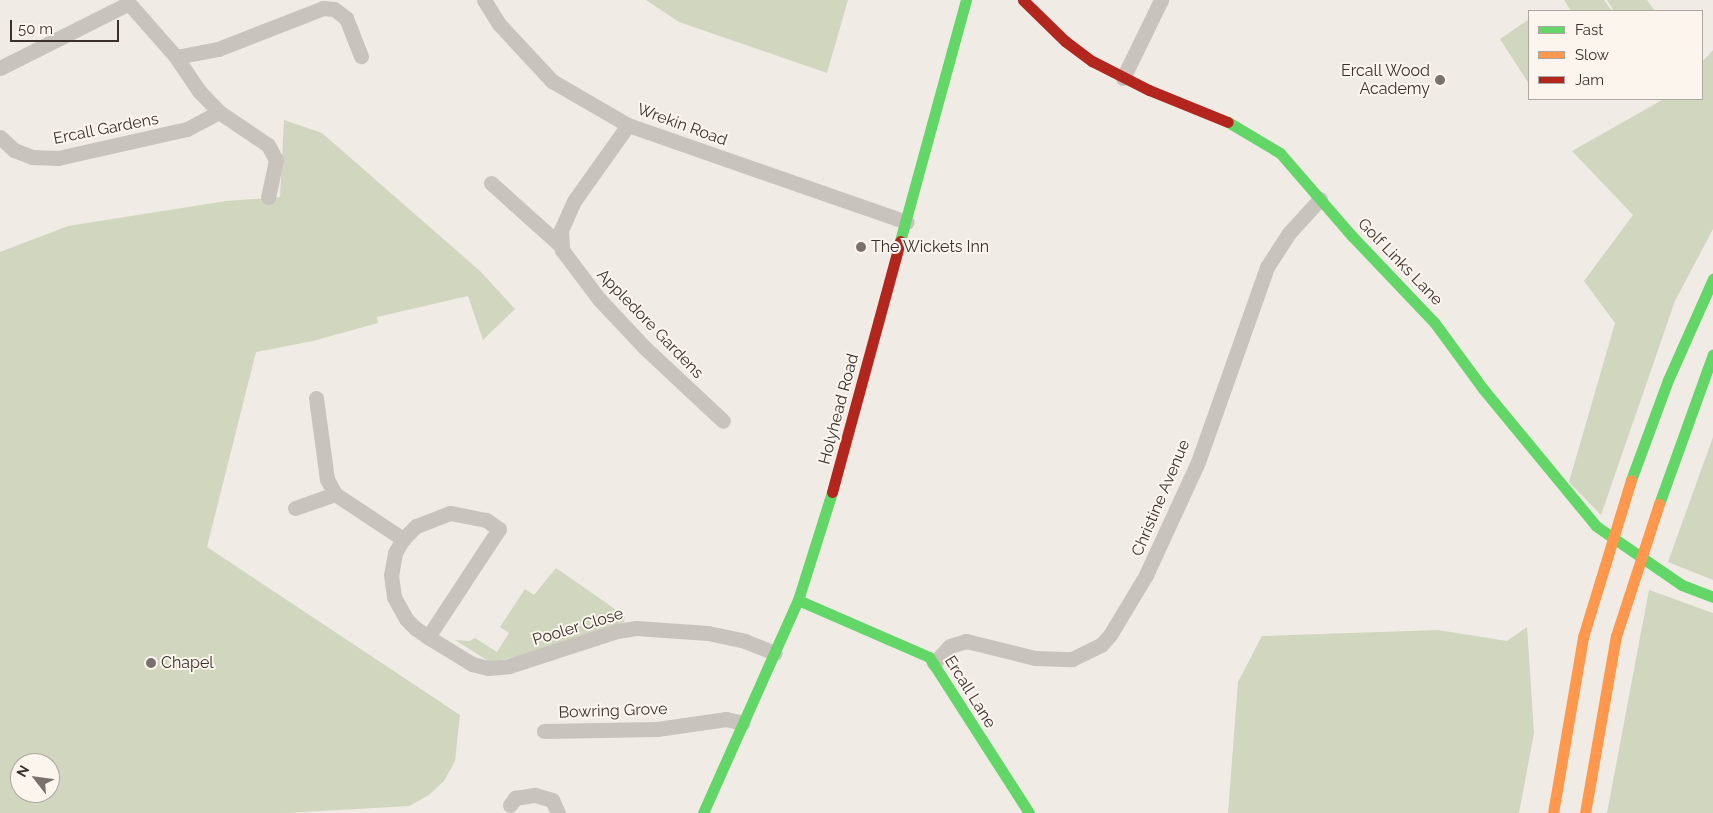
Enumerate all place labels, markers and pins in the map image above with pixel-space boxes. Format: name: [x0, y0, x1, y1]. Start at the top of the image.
place label: Ercall Wood Academy: [1340, 61, 1430, 99]
marker: Ercall Wood Academy: [1434, 74, 1446, 86]
place label: The Wickets Inn: [871, 237, 990, 257]
marker: The Wickets Inn: [855, 241, 867, 253]
place label: Chapel: [161, 653, 214, 673]
marker: Chapel: [145, 657, 157, 669]

